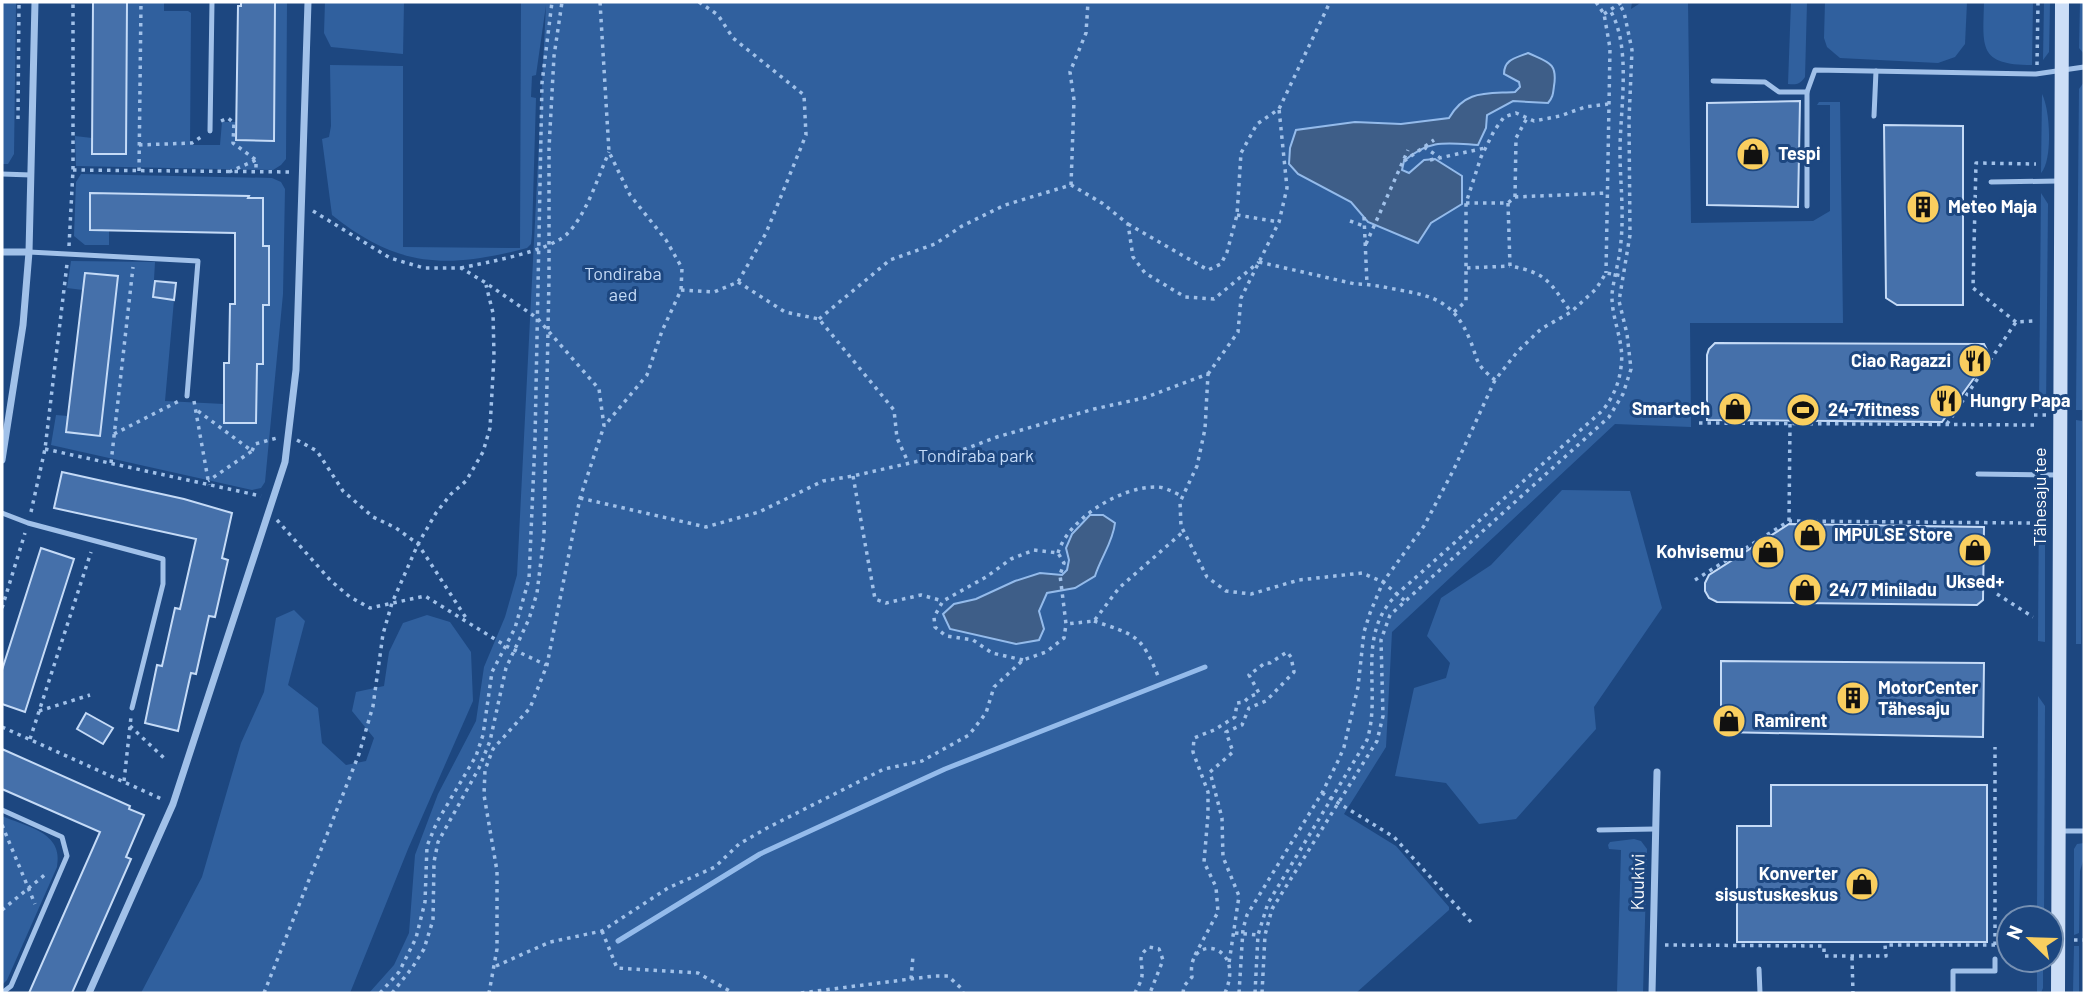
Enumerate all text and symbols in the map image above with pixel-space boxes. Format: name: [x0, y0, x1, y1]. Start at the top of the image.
shop icon: Tespi: [1734, 135, 1772, 173]
place label: Tespi: [1778, 142, 1821, 164]
building icon: Meteo Maja: [1904, 188, 1942, 226]
place label: Meteo Maja: [1948, 195, 2037, 217]
park label: Tondiraba aed: [584, 262, 662, 305]
restaurant icon: Ciao Ragazzi: [1956, 342, 1994, 380]
place label: Ciao Ragazzi: [1851, 349, 1951, 371]
restaurant icon: Hungry Papa: [1927, 382, 1965, 420]
place label: Hungry Papa: [1970, 389, 2071, 411]
shop icon: Smartech: [1716, 390, 1754, 428]
sports icon: 24-7fitness: [1784, 391, 1822, 429]
place label: Smartech: [1632, 397, 1710, 419]
place label: 24-7fitness: [1828, 398, 1920, 420]
park label: Tondiraba park: [918, 444, 1034, 466]
street label: Tähesaju tee: [2028, 447, 2050, 547]
shop icon: IMPULSE Store: [1791, 516, 1829, 554]
place label: IMPULSE Store: [1834, 523, 1953, 545]
shop icon: Uksed+: [1956, 531, 1994, 569]
shop icon: Kohvisemu: [1749, 533, 1787, 571]
place label: Kohvisemu: [1656, 540, 1744, 562]
place label: Uksed+: [1946, 570, 2005, 592]
shop icon: 24/7 Miniladu: [1786, 571, 1824, 609]
place label: 24/7 Miniladu: [1829, 578, 1937, 600]
place label: MotorCenter Tähesaju: [1878, 676, 1978, 719]
building icon: MotorCenter Tähesaju: [1834, 679, 1872, 717]
shop icon: Ramirent: [1710, 702, 1748, 740]
place label: Ramirent: [1754, 709, 1828, 731]
street label: Kuukivi: [1626, 853, 1648, 911]
place label: Konverter sisustuskeskus: [1715, 862, 1838, 905]
shop icon: Konverter sisustuskeskus: [1843, 865, 1881, 903]
north arrow: [1995, 904, 2065, 974]
text: N: [2001, 922, 2027, 942]

